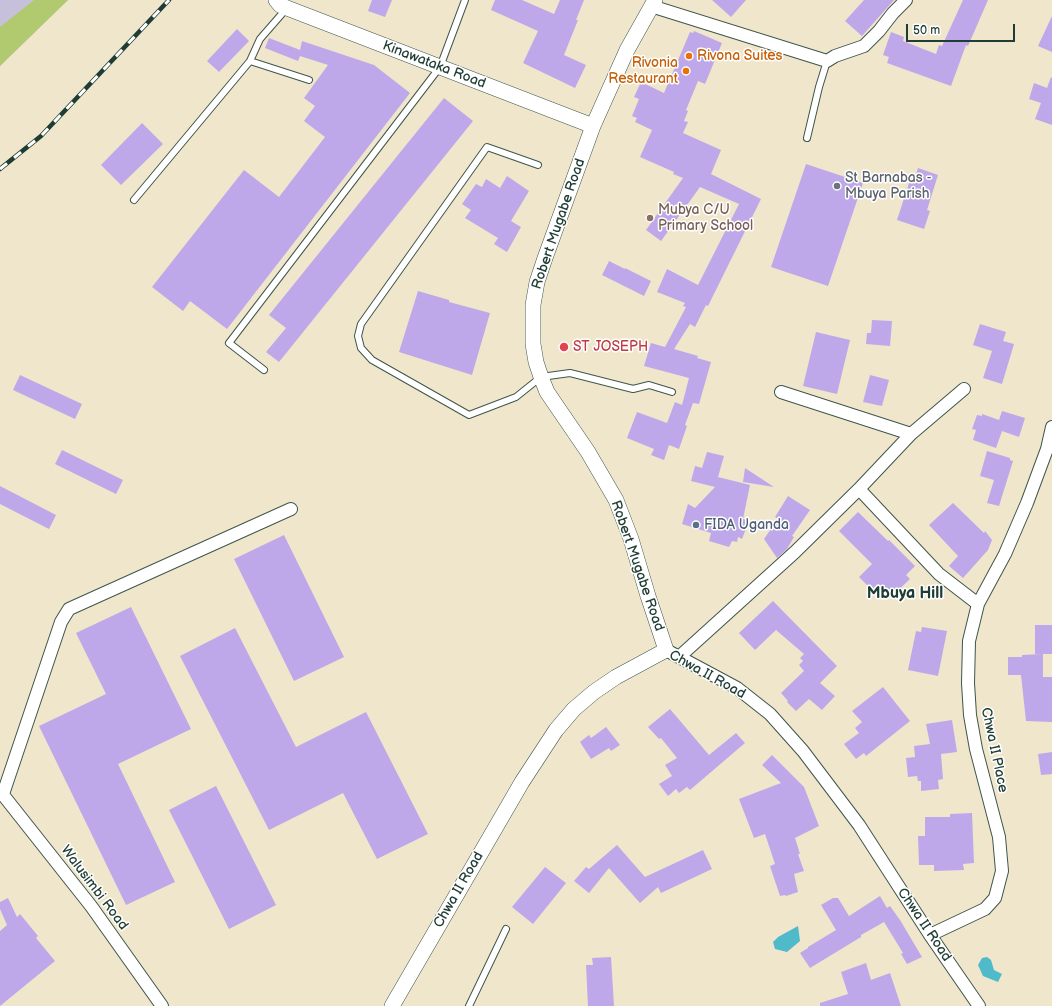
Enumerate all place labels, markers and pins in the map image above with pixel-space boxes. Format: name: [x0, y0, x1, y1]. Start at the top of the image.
place label: Rivona Suites: [697, 48, 783, 64]
marker: Rivona Suites: [684, 51, 694, 61]
place label: Rivonia Restaurant: [608, 55, 678, 88]
marker: Rivonia Restaurant: [681, 66, 691, 76]
place label: St Barnabas - Mbuya Parish: [845, 170, 932, 202]
marker: St Barnabas - Mbuya Parish: [832, 181, 842, 191]
place label: Mubya C/U Primary School: [658, 202, 753, 234]
marker: Mubya C/U Primary School: [645, 213, 655, 223]
place label: ST JOSEPH: [573, 339, 648, 355]
marker: ST JOSEPH: [558, 341, 570, 353]
place label: FIDA Uganda: [704, 517, 789, 533]
marker: FIDA Uganda: [691, 520, 701, 530]

